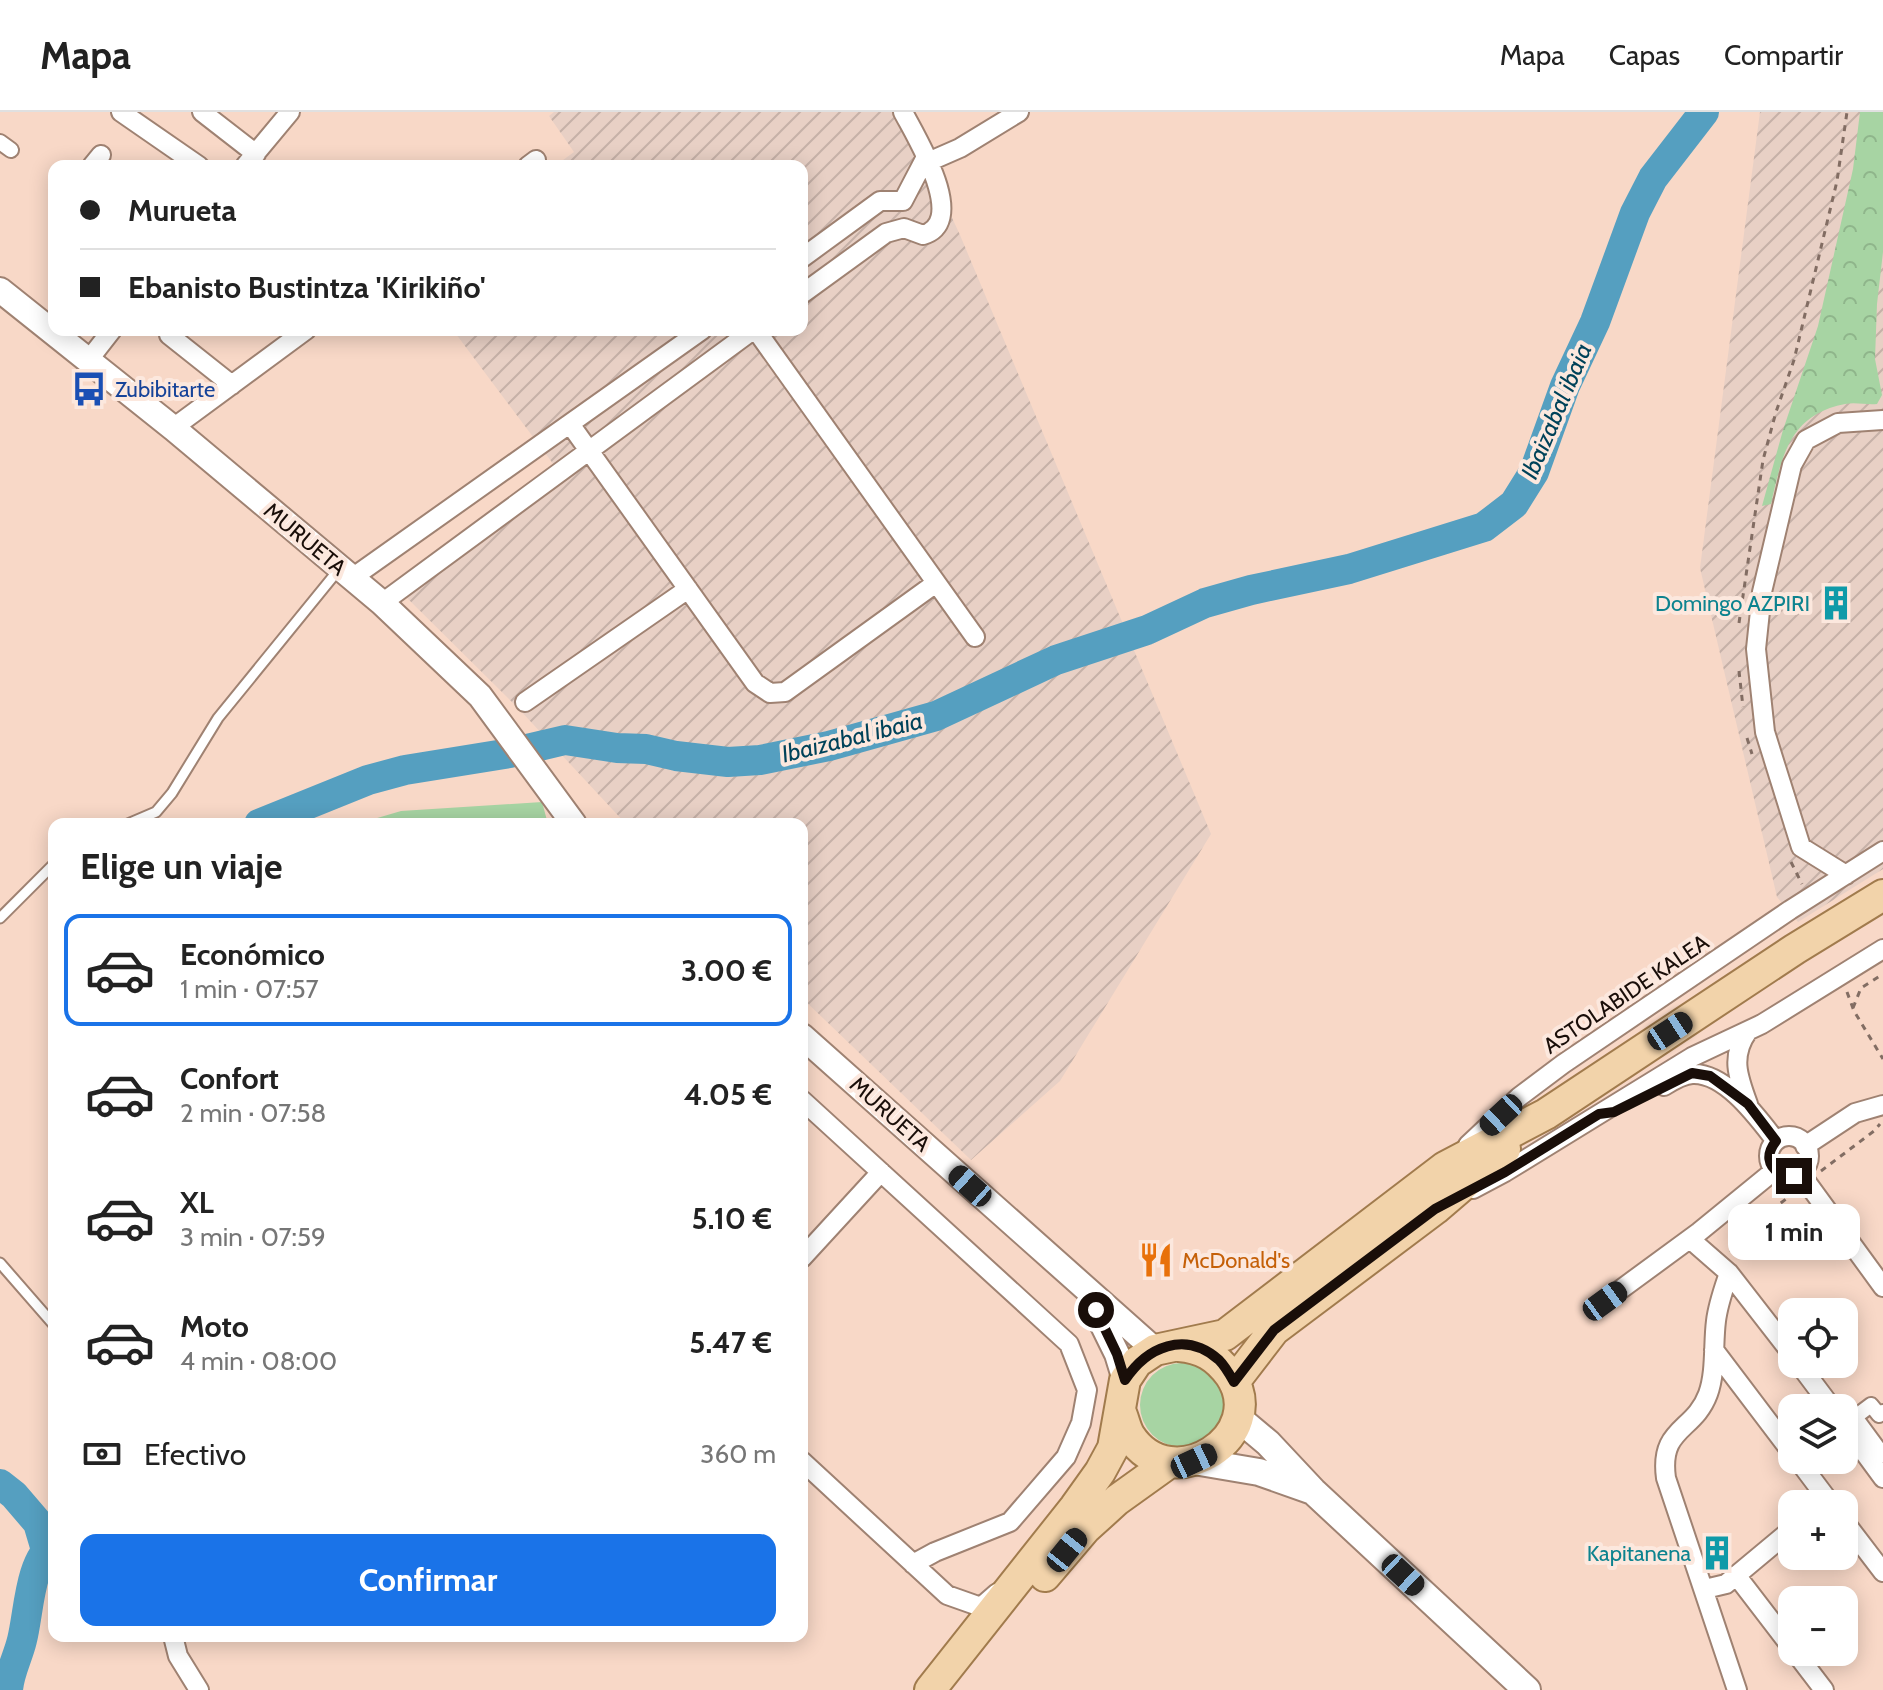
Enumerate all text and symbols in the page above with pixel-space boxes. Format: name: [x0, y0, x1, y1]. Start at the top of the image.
text: Mapa: [40, 32, 131, 79]
text: Mapa: [1500, 38, 1565, 72]
text: Capas: [1609, 38, 1680, 72]
text: Compartir: [1724, 38, 1843, 72]
text: Murueta: [128, 192, 236, 229]
text: Ebanisto Bustintza 'Kirikiño': [128, 269, 485, 306]
water label: Ibaizabal ibaia: [1514, 339, 1598, 483]
bus stop icon: Zubibitarte: [70, 370, 108, 408]
place label: Zubibitarte: [115, 376, 215, 403]
street label: MURUETA: [258, 497, 352, 581]
building icon: Domingo AZPIRI: [1817, 584, 1855, 622]
place label: Domingo AZPIRI: [1655, 590, 1810, 617]
water label: Ibaizabal ibaia: [779, 705, 925, 769]
text: Elige un viaje: [80, 844, 283, 888]
street label: ASTOLABIDE KALEA: [1538, 928, 1714, 1059]
icon: car: [84, 934, 156, 1006]
text: Económico: [180, 936, 325, 973]
text: 3.00 €: [681, 952, 772, 989]
text: 1 min · 07:57: [180, 973, 319, 1005]
car: [1643, 1008, 1697, 1054]
icon: car: [84, 1058, 156, 1130]
text: Confort: [180, 1060, 279, 1097]
street label: MURUETA: [844, 1071, 936, 1157]
text: 4.05 €: [684, 1076, 772, 1113]
car: [1475, 1090, 1527, 1140]
text: 2 min · 07:58: [180, 1097, 326, 1129]
route end: [1776, 1158, 1812, 1194]
car: [944, 1161, 996, 1211]
icon: car: [84, 1182, 156, 1254]
text: XL: [180, 1184, 214, 1221]
text: 5.10 €: [692, 1200, 772, 1237]
callout: 1 min: [1728, 1204, 1860, 1260]
text: 1 min: [1765, 1216, 1823, 1248]
text: 3 min · 07:59: [180, 1221, 326, 1253]
restaurant icon: McDonald's: [1137, 1241, 1175, 1279]
place label: McDonald's: [1182, 1247, 1290, 1274]
car: [1579, 1277, 1631, 1325]
route start: [1078, 1292, 1114, 1328]
map controls: [1778, 1298, 1858, 1666]
button: locate: [1778, 1298, 1858, 1378]
icon: car: [84, 1306, 156, 1378]
text: Moto: [180, 1308, 249, 1345]
text: 5.47 €: [689, 1324, 772, 1361]
text: 4 min · 08:00: [180, 1345, 337, 1377]
button: layers: [1778, 1394, 1858, 1474]
icon: cash: [80, 1432, 124, 1476]
text: Efectivo: [144, 1436, 246, 1473]
text: 360 m: [700, 1438, 776, 1470]
car: [1167, 1440, 1221, 1482]
button: +: [1778, 1490, 1858, 1570]
car: [1043, 1524, 1091, 1576]
button: Confirmar: [80, 1534, 776, 1626]
building icon: Kapitanena: [1698, 1534, 1736, 1572]
place label: Kapitanena: [1587, 1540, 1691, 1567]
car: [1377, 1550, 1429, 1600]
button: −: [1778, 1586, 1858, 1666]

